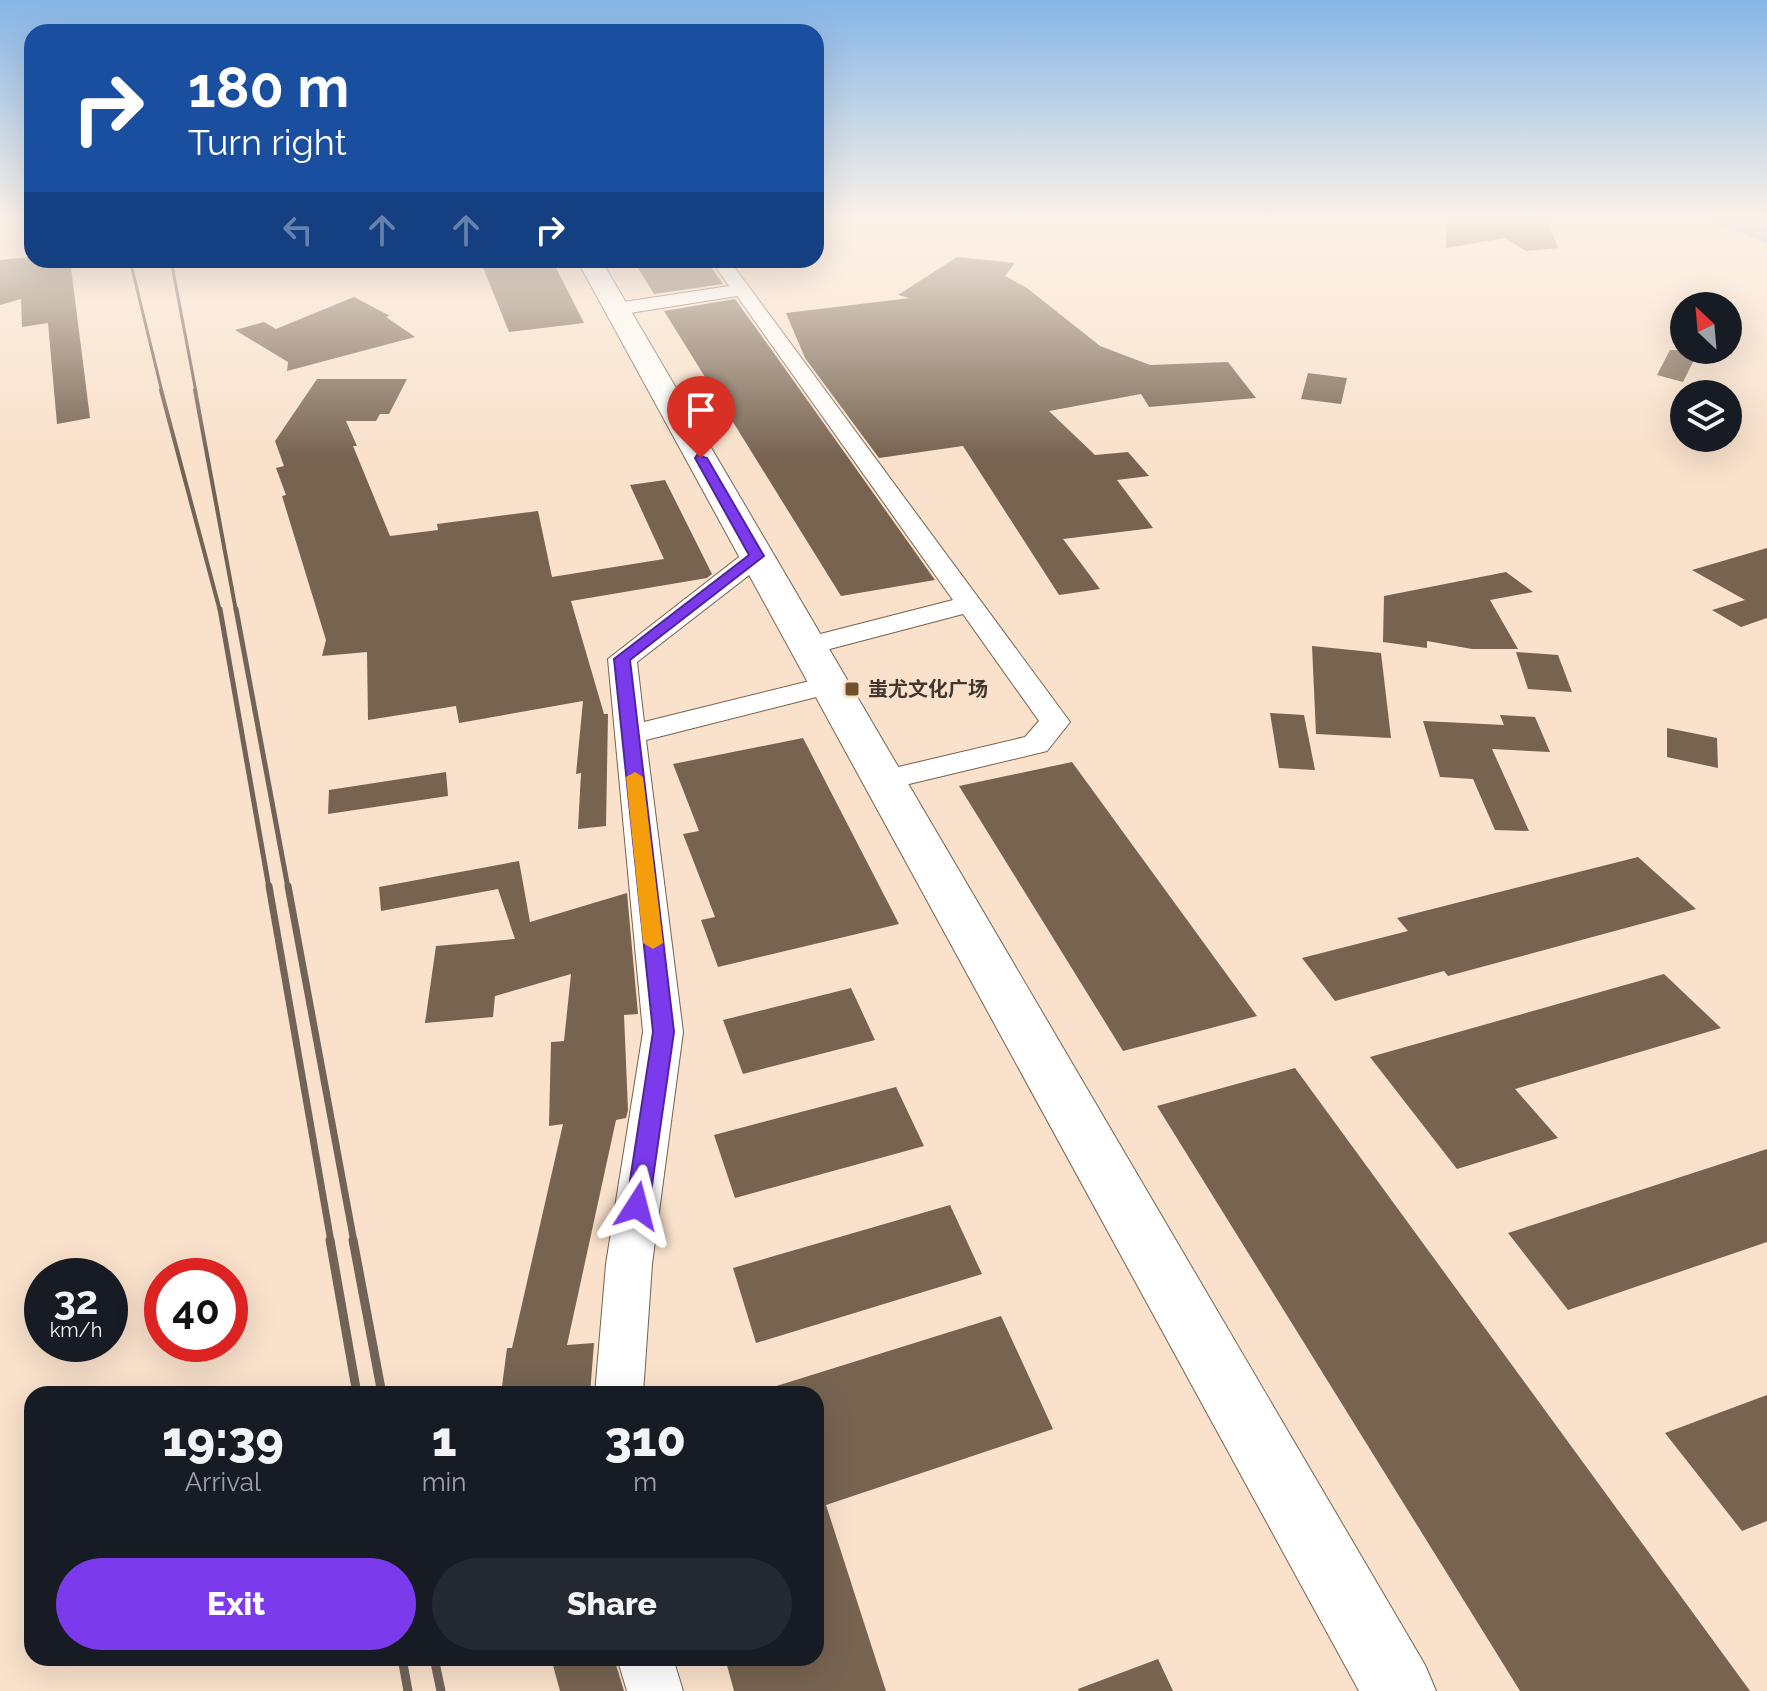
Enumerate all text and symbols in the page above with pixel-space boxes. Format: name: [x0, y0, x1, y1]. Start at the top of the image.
text: 180 m: [188, 54, 349, 120]
icon: right: [56, 56, 160, 160]
text: Turn right: [188, 121, 347, 163]
icon: left: [276, 208, 320, 252]
icon: ahead: [360, 208, 404, 252]
icon: ahead: [444, 208, 488, 252]
icon: right: [528, 208, 572, 252]
north arrow: [1670, 292, 1742, 364]
map controls: [1670, 292, 1742, 452]
pin: [667, 376, 735, 458]
button: layers: [1670, 380, 1742, 452]
icon: arrive: [679, 388, 723, 432]
place label: 蚩尤文化广场: [868, 677, 988, 701]
marker: 蚩尤文化广场: [843, 680, 861, 698]
position arrow: [595, 1164, 679, 1248]
speed limit sign: 40: [144, 1258, 248, 1362]
text: 32: [54, 1276, 98, 1323]
text: km/h: [50, 1318, 102, 1342]
text: 19:39: [162, 1411, 284, 1467]
text: 1: [432, 1411, 457, 1467]
text: 310: [604, 1411, 686, 1467]
text: Arrival: [185, 1467, 261, 1497]
text: min: [422, 1467, 466, 1497]
text: m: [633, 1467, 657, 1497]
button: Exit: [56, 1558, 416, 1650]
button: Share: [432, 1558, 792, 1650]

